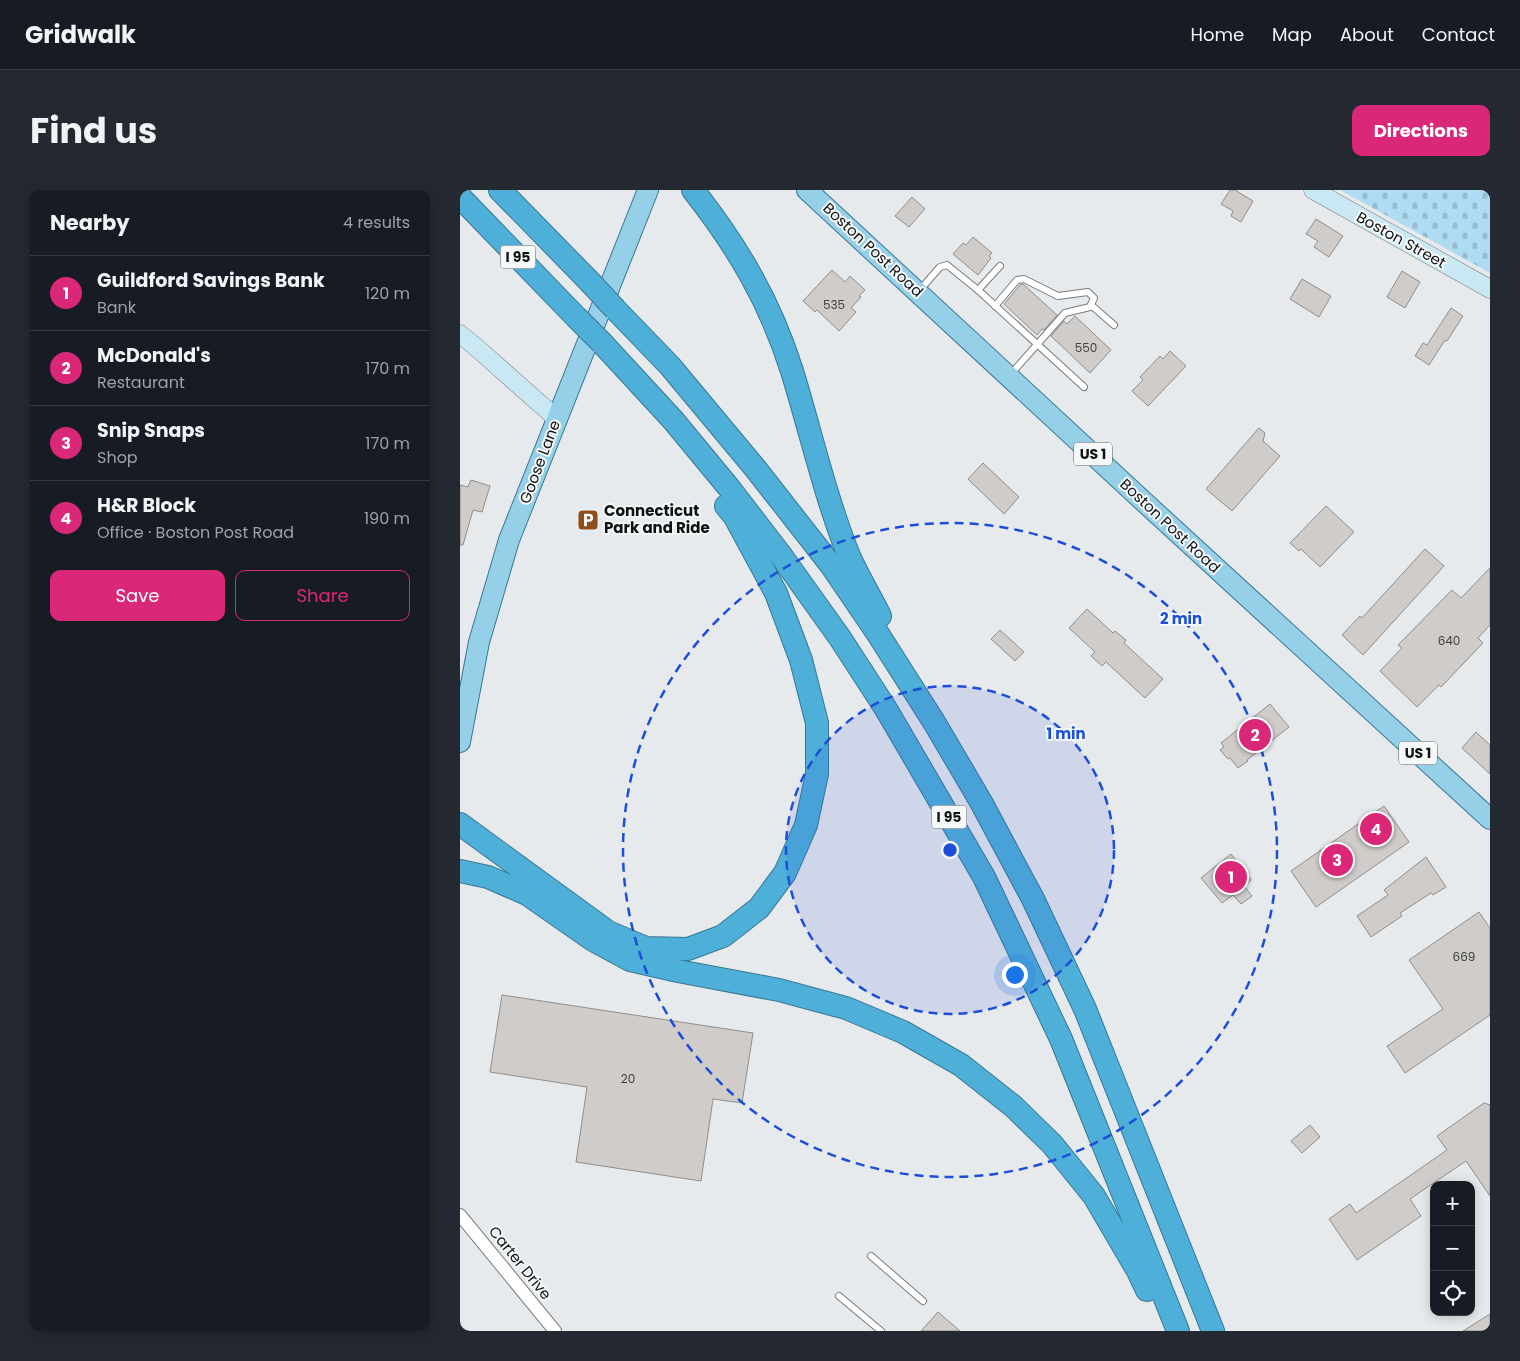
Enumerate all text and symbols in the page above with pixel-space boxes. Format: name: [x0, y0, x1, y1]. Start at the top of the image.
text: Gridwalk: [25, 18, 136, 51]
text: Home: [1190, 22, 1244, 47]
text: Map: [1272, 22, 1312, 47]
text: About: [1340, 22, 1394, 47]
text: Contact: [1422, 22, 1495, 47]
button: Directions: [1352, 105, 1490, 156]
text: Find us: [30, 106, 157, 155]
street label: Boston Post Road: [819, 198, 928, 302]
street label: Boston Street: [1353, 206, 1450, 273]
text: Nearby: [50, 208, 130, 237]
text: 4 results: [343, 211, 410, 234]
road number: I 95: [500, 246, 536, 268]
text: Guildford Savings Bank: [97, 267, 325, 294]
text: 1: [63, 282, 69, 305]
text: 120 m: [365, 282, 410, 305]
text: Bank: [97, 296, 136, 319]
house number: 535: [823, 296, 845, 313]
house number: 550: [1075, 339, 1097, 356]
text: McDonald's: [97, 342, 211, 369]
text: 2: [61, 357, 71, 380]
text: 170 m: [365, 357, 410, 380]
text: Restaurant: [97, 371, 185, 394]
text: Snip Snaps: [97, 417, 205, 444]
street label: Goose Lane: [514, 417, 565, 506]
text: 3: [61, 432, 71, 455]
text: 170 m: [365, 432, 410, 455]
road number: US 1: [1074, 442, 1112, 466]
text: Shop: [97, 446, 138, 469]
street label: Boston Post Road: [1116, 474, 1225, 578]
text: H&R Block: [97, 492, 196, 519]
place label: Connecticut Park and Ride: [604, 500, 710, 538]
text: 4: [61, 507, 71, 530]
text: 190 m: [364, 507, 410, 530]
parking icon: Connecticut Park and Ride: [576, 508, 600, 532]
text: Office · Boston Post Road: [97, 521, 294, 544]
button: Save: [50, 570, 225, 621]
button: Share: [235, 570, 410, 621]
text: 2 min: [1160, 608, 1202, 629]
house number: 640: [1438, 632, 1460, 649]
pin: 2: [1239, 716, 1271, 754]
text: 1 min: [1046, 723, 1086, 744]
road number: US 1: [1399, 742, 1437, 764]
road number: I 95: [932, 806, 966, 828]
pin: 4: [1360, 810, 1392, 848]
centre of rings: [941, 841, 959, 859]
pin: 3: [1321, 841, 1353, 879]
pin: 1: [1215, 858, 1247, 896]
house number: 669: [1453, 948, 1475, 965]
your location: [1002, 962, 1028, 988]
house number: 20: [621, 1070, 635, 1087]
map controls: [1430, 1181, 1475, 1316]
button: +: [1430, 1181, 1475, 1226]
street label: Carter Drive: [484, 1221, 557, 1304]
button: −: [1430, 1226, 1475, 1271]
button: locate: [1430, 1271, 1475, 1316]

